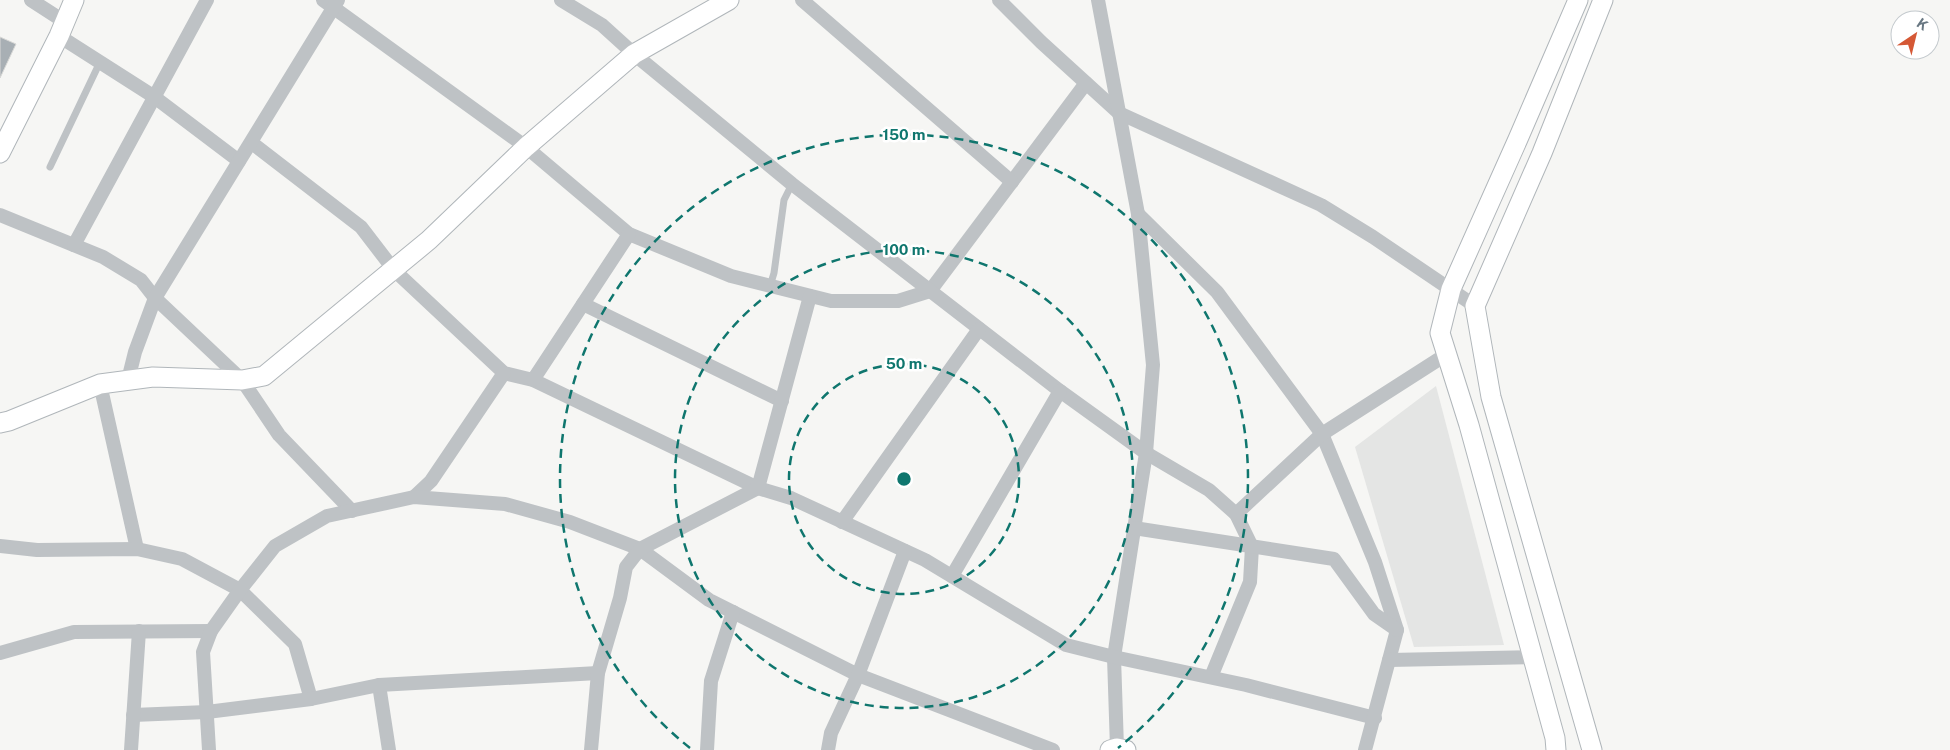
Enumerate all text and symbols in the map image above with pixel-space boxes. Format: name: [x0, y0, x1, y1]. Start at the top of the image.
north arrow: [1890, 10, 1940, 60]
text: K: [1914, 15, 1931, 34]
text: 150 m: [882, 126, 926, 143]
text: 100 m: [883, 241, 925, 258]
text: 50 m: [886, 355, 922, 372]
centre of rings: [895, 470, 913, 488]

